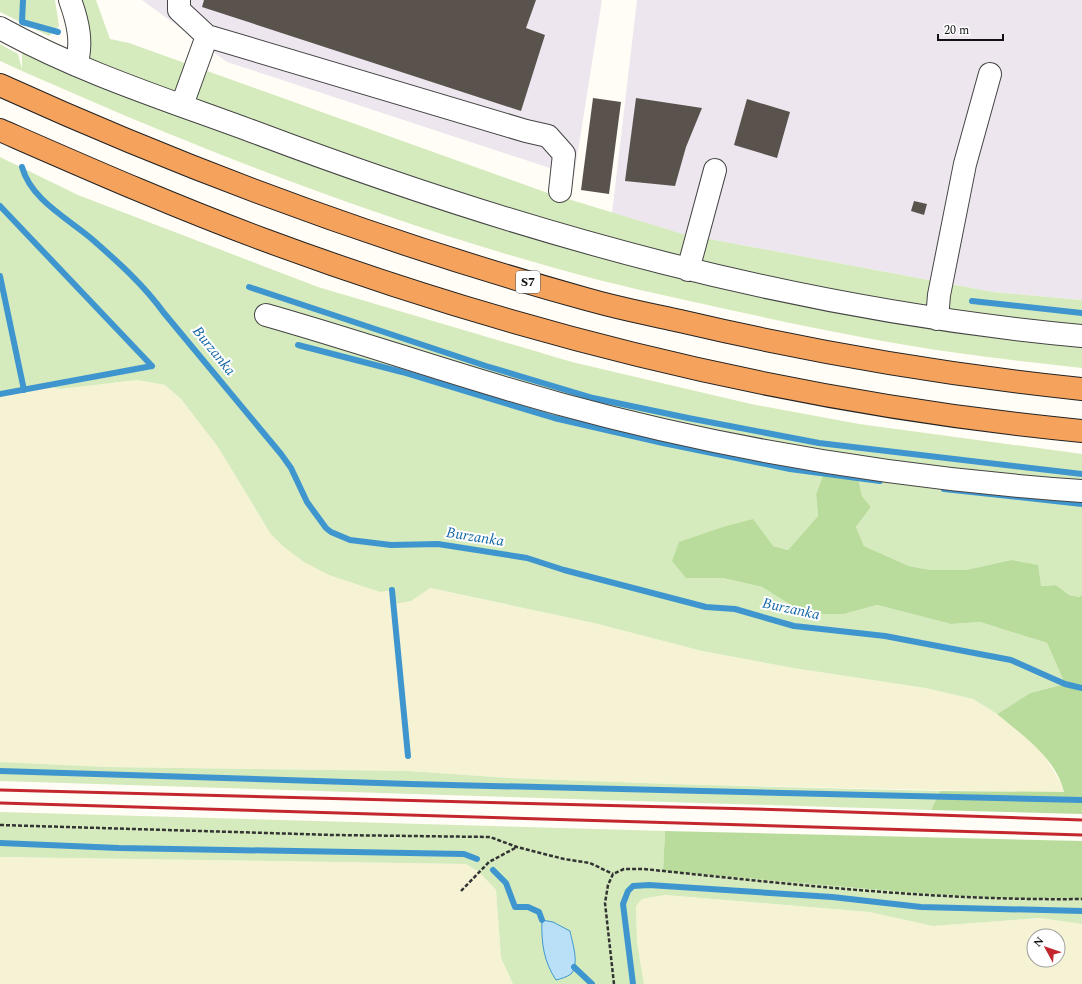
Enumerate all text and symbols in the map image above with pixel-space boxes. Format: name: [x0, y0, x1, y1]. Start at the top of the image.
scale bar: [938, 16, 1003, 42]
text: 20 m: [944, 21, 969, 40]
road number: S7: [516, 271, 540, 293]
water label: Burzanka: [187, 321, 242, 381]
water label: Burzanka: [444, 521, 506, 553]
water label: Burzanka: [760, 592, 822, 626]
north arrow: [1026, 928, 1066, 968]
text: N: [1029, 933, 1048, 951]

